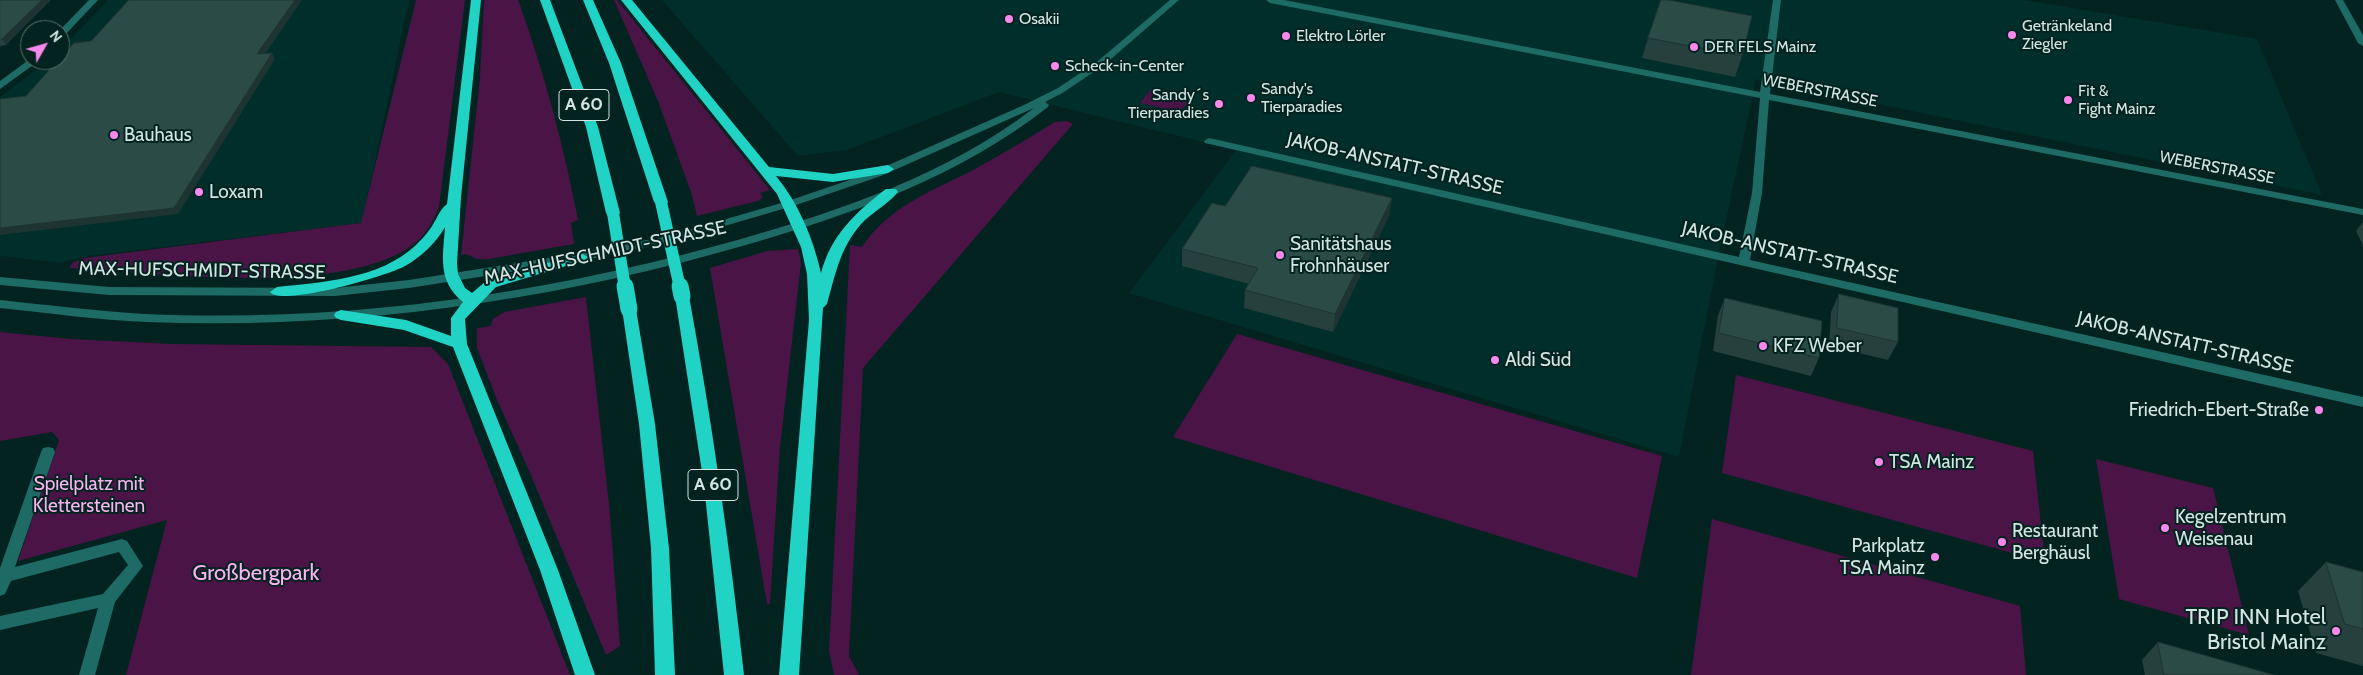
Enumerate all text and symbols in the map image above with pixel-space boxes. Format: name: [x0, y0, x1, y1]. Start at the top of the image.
place label: Osakii: [1019, 9, 1059, 29]
marker: Osakii: [1003, 13, 1015, 25]
place label: Getränkeland Ziegler: [2022, 16, 2112, 54]
north arrow: [20, 20, 70, 70]
place label: Elektro Lörler: [1296, 26, 1385, 46]
text: N: [46, 27, 66, 46]
marker: Getränkeland Ziegler: [2006, 29, 2018, 41]
marker: Elektro Lörler: [1280, 30, 1292, 42]
place label: DER FELS Mainz: [1704, 37, 1816, 57]
marker: DER FELS Mainz: [1688, 41, 1700, 53]
place label: Scheck-in-Center: [1065, 56, 1184, 76]
marker: Scheck-in-Center: [1049, 60, 1061, 72]
street label: WEBERSTRASSE: [1761, 70, 1879, 112]
place label: Sandy's Tierparadies: [1261, 79, 1342, 117]
place label: Fit & Fight Mainz: [2078, 81, 2156, 119]
place label: Sandy´s Tierparadies: [1128, 85, 1209, 123]
road number: A 60: [559, 90, 609, 120]
marker: Sandy's Tierparadies: [1245, 92, 1257, 104]
marker: Fit & Fight Mainz: [2062, 94, 2074, 106]
marker: Sandy´s Tierparadies: [1213, 98, 1225, 110]
place label: Bauhaus: [124, 124, 192, 146]
street label: JAKOB-ANSTATT-STRASSE: [1285, 128, 1505, 200]
marker: Bauhaus: [108, 129, 120, 141]
street label: WEBERSTRASSE: [2158, 147, 2276, 189]
place label: Loxam: [209, 181, 263, 203]
marker: Loxam: [193, 186, 205, 198]
street label: MAX-HUFSCHMIDT-STRASSE: [482, 216, 728, 290]
street label: JAKOB-ANSTATT-STRASSE: [1680, 217, 1900, 289]
place label: Sanitätshaus Frohnhäuser: [1290, 233, 1392, 277]
marker: Sanitätshaus Frohnhäuser: [1274, 249, 1286, 261]
street label: MAX-HUFSCHMIDT-STRASSE: [78, 257, 326, 285]
street label: JAKOB-ANSTATT-STRASSE: [2075, 307, 2295, 379]
place label: KFZ Weber: [1773, 335, 1862, 357]
marker: KFZ Weber: [1757, 340, 1769, 352]
place label: Aldi Süd: [1505, 349, 1571, 371]
marker: Aldi Süd: [1489, 354, 1501, 366]
place label: Friedrich-Ebert-Straße: [2129, 399, 2309, 421]
marker: Friedrich-Ebert-Straße: [2313, 404, 2325, 416]
place label: TSA Mainz: [1889, 451, 1974, 473]
marker: TSA Mainz: [1873, 456, 1885, 468]
road number: A 60: [688, 470, 738, 500]
park label: Spielplatz mit Klettersteinen: [33, 473, 145, 517]
place label: Kegelzentrum Weisenau: [2175, 506, 2286, 550]
place label: Restaurant Berghäusl: [2012, 520, 2098, 564]
marker: Kegelzentrum Weisenau: [2159, 522, 2171, 534]
place label: Parkplatz TSA Mainz: [1840, 535, 1925, 579]
marker: Restaurant Berghäusl: [1996, 536, 2008, 548]
marker: Parkplatz TSA Mainz: [1929, 551, 1941, 563]
park label: Großbergpark: [193, 561, 319, 587]
place label: TRIP INN Hotel Bristol Mainz: [2185, 605, 2326, 656]
marker: TRIP INN Hotel Bristol Mainz: [2330, 625, 2342, 637]

